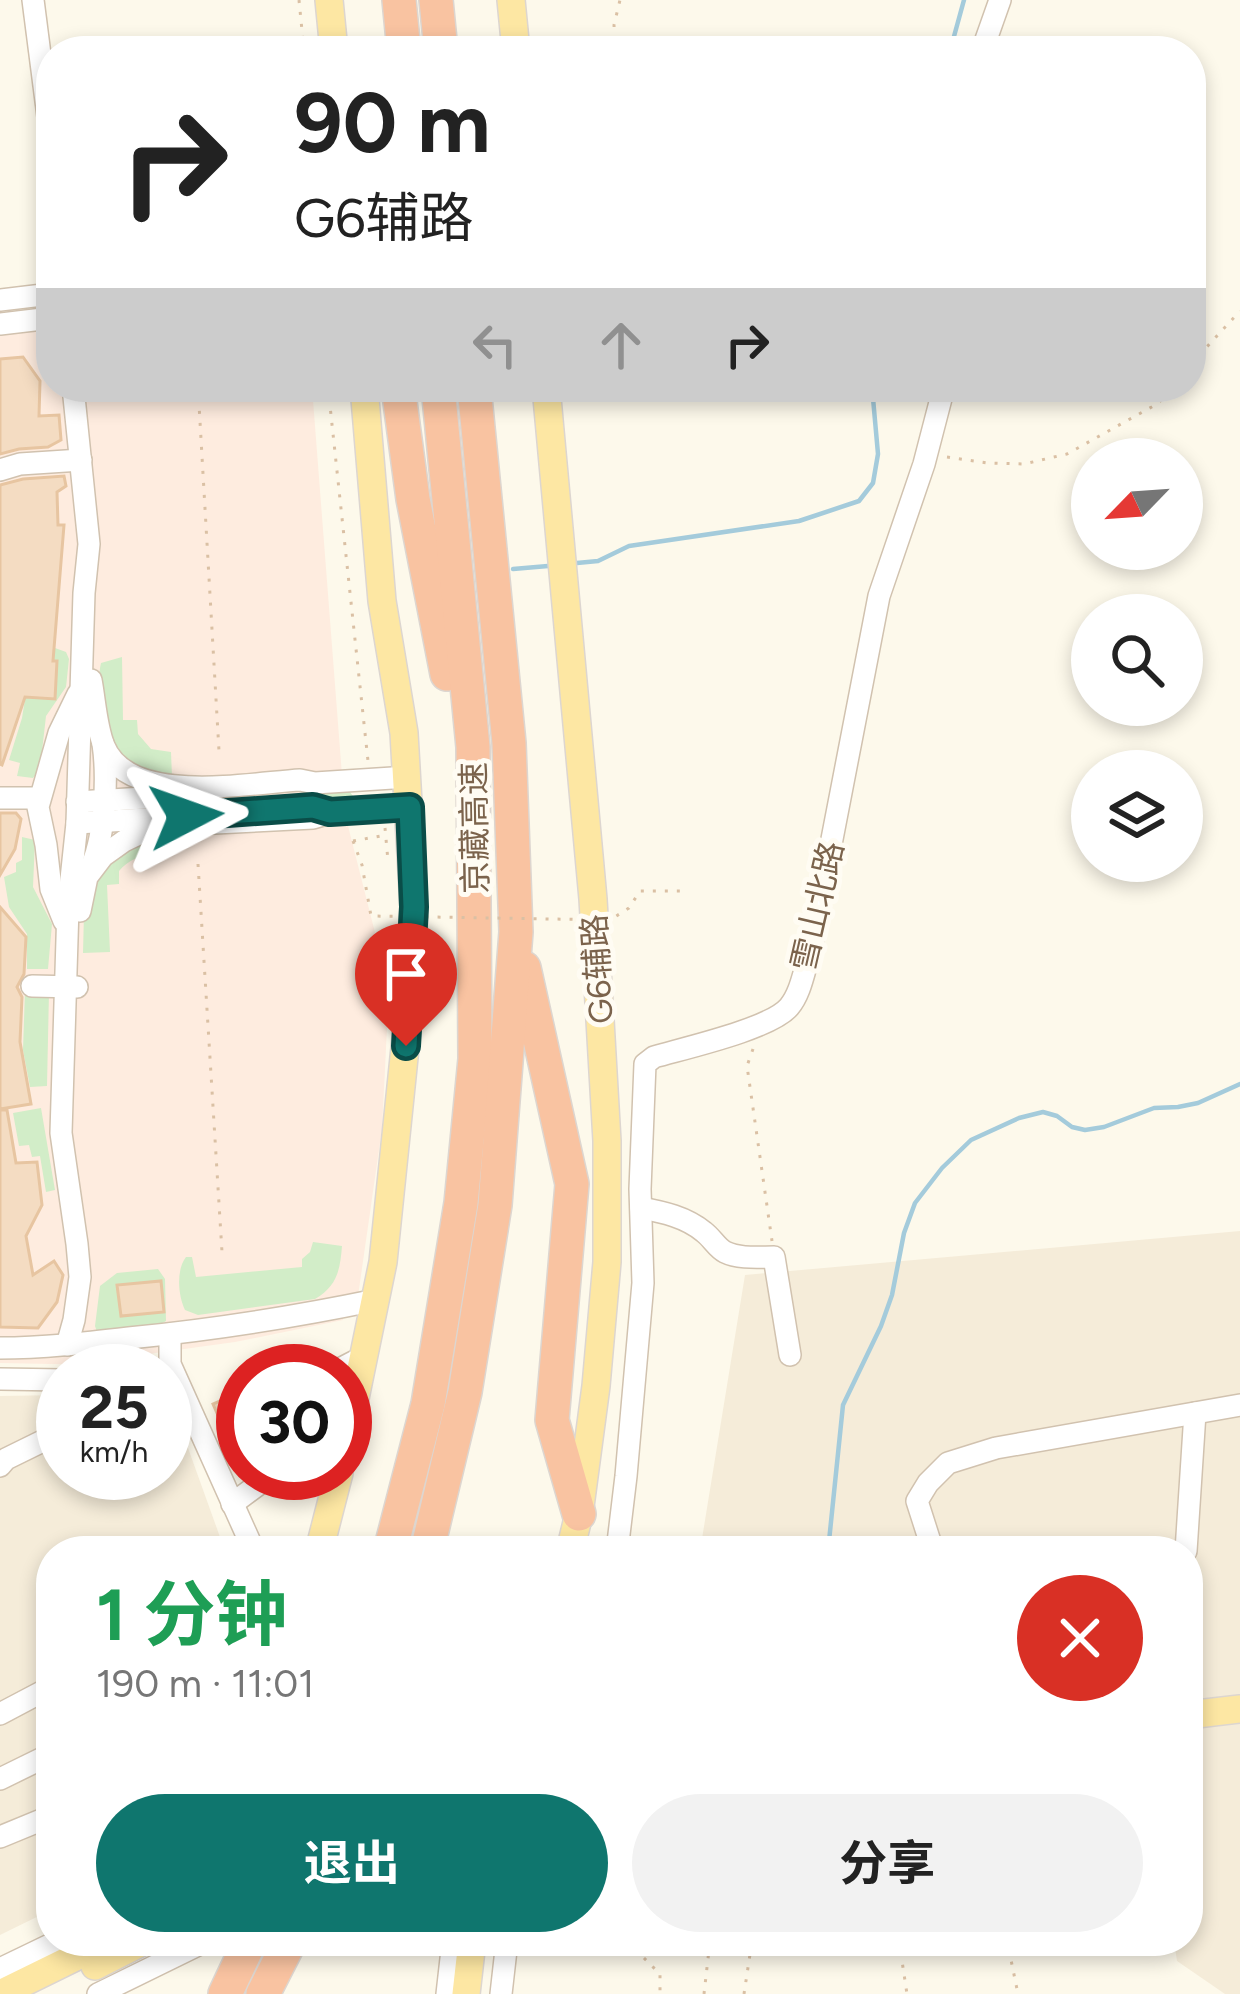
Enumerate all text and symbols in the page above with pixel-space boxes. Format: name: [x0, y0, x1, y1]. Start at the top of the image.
text: 90 m: [294, 72, 490, 173]
icon: right: [96, 84, 252, 240]
text: G6辅路: [294, 186, 474, 251]
icon: left: [462, 312, 528, 378]
icon: ahead: [588, 312, 654, 378]
icon: right: [714, 312, 780, 378]
north arrow: [1071, 438, 1203, 570]
map controls: [1071, 438, 1203, 882]
button: search: [1071, 594, 1203, 726]
button: layers: [1071, 750, 1203, 882]
position arrow: [123, 753, 249, 879]
street label: 京藏高速: [454, 762, 495, 894]
street label: 雪山北路: [784, 837, 851, 975]
street label: G6辅路: [574, 913, 621, 1025]
pin: [355, 923, 457, 1046]
icon: arrive: [373, 941, 439, 1007]
speed limit sign: 30: [216, 1344, 372, 1500]
text: 25: [79, 1371, 149, 1443]
text: km/h: [80, 1433, 148, 1470]
text: 1 分钟: [96, 1572, 288, 1658]
button: close: [1017, 1575, 1143, 1701]
text: 190 m · 11:01: [96, 1660, 314, 1707]
button: 退出: [96, 1794, 608, 1932]
button: 分享: [632, 1794, 1143, 1932]

